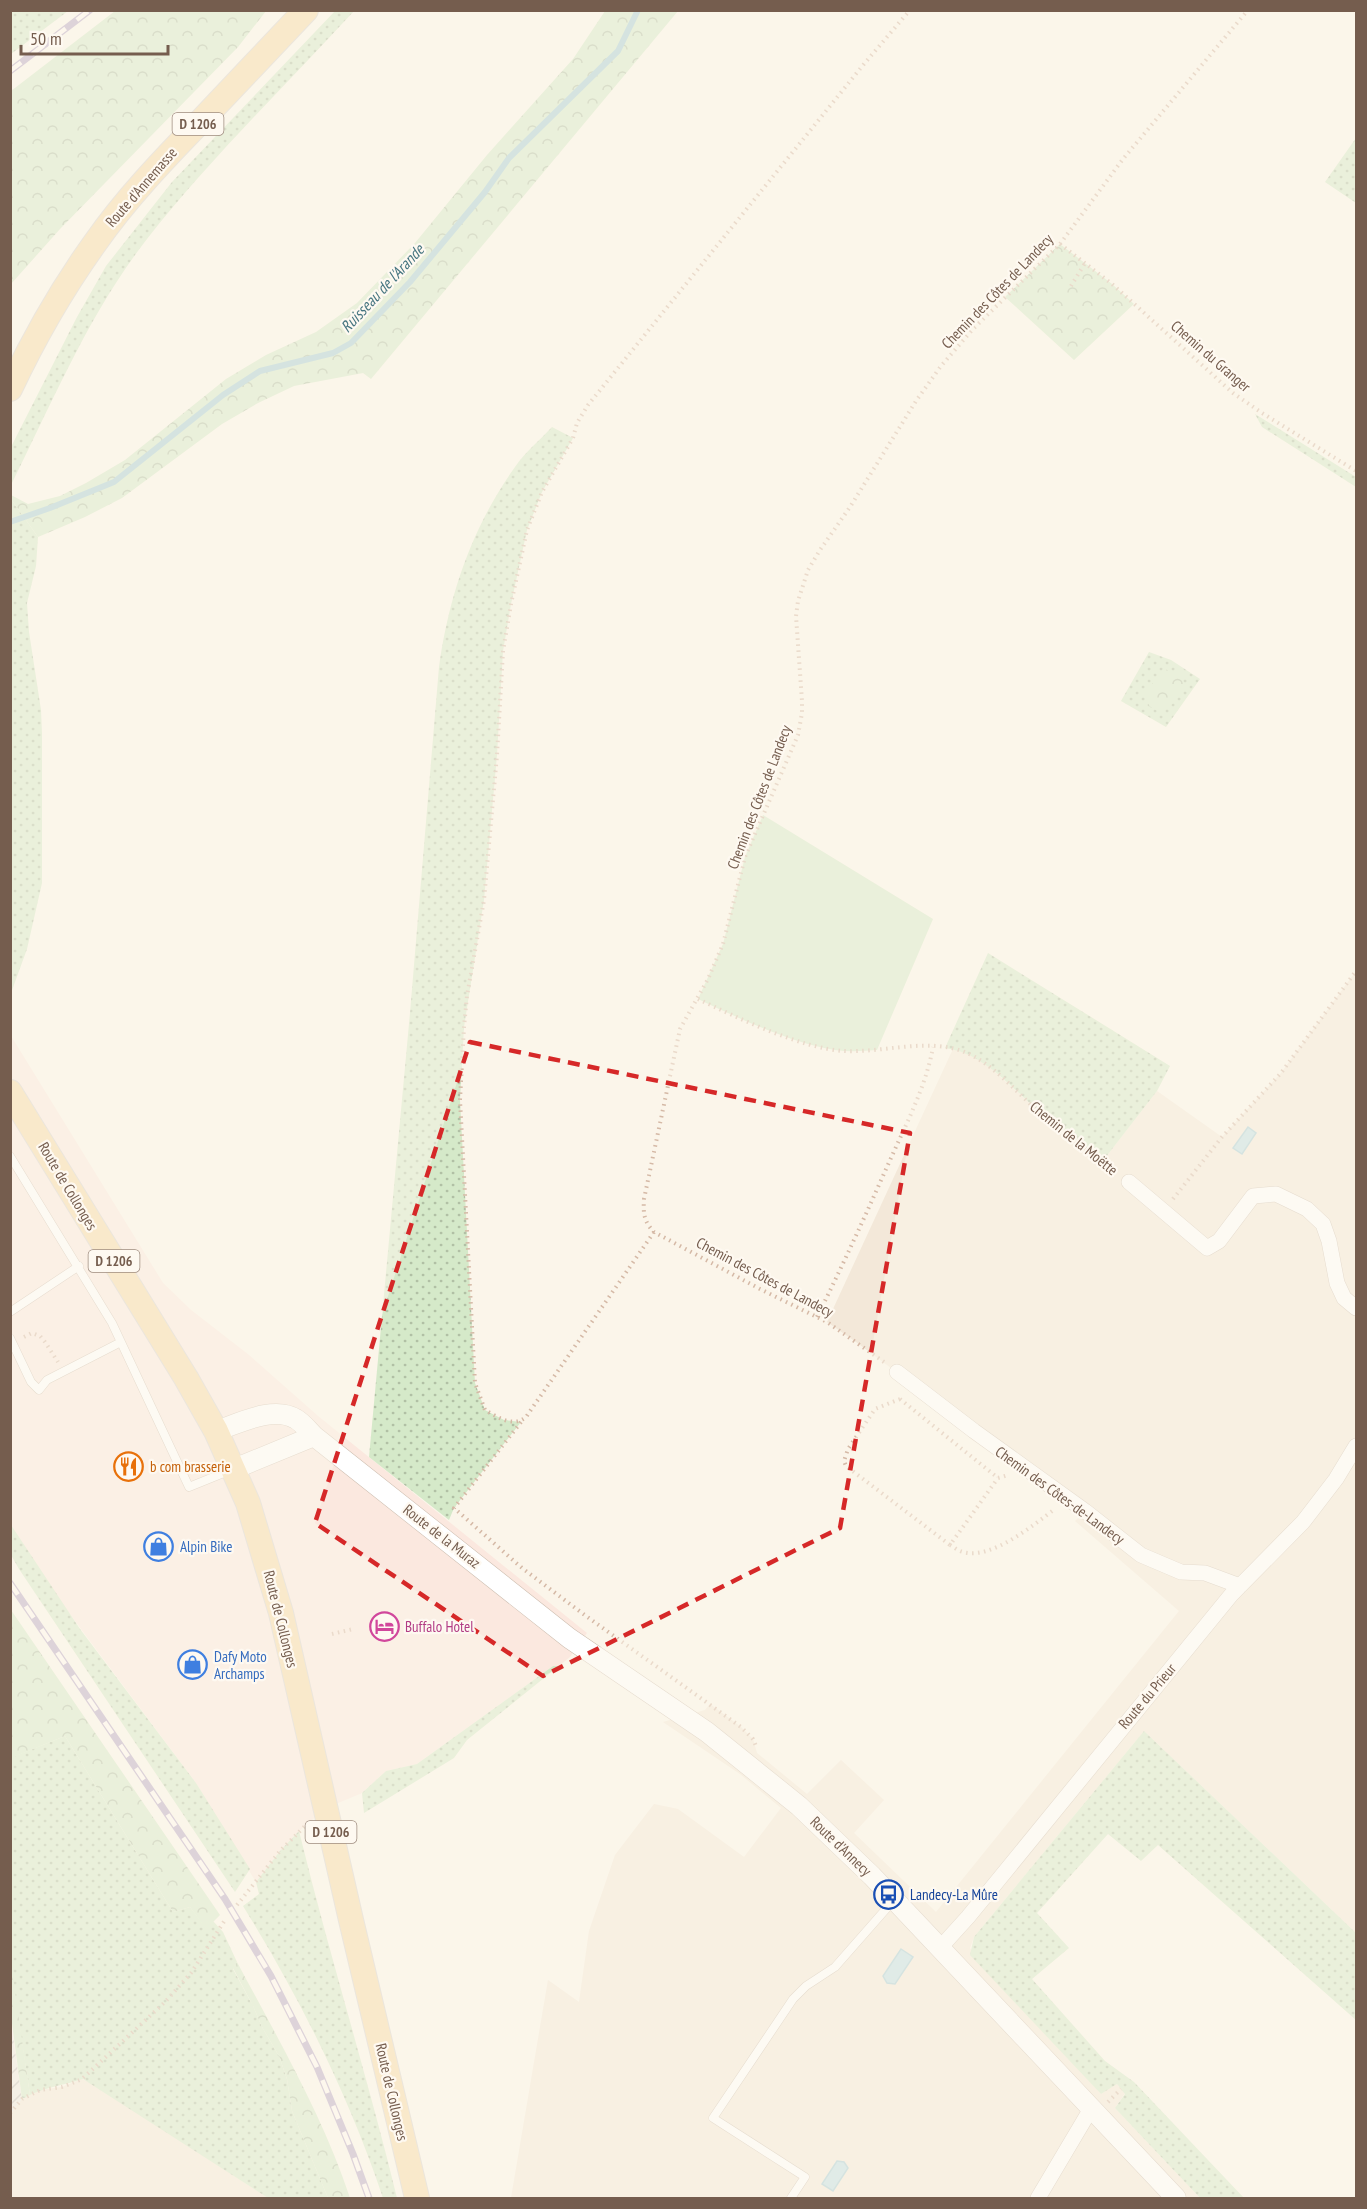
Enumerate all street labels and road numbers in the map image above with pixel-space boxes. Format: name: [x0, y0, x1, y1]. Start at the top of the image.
road number: D 1206: [172, 113, 224, 135]
street label: Route d'Annemasse: [101, 143, 181, 231]
street label: Chemin des Côtes de Landecy: [937, 229, 1057, 353]
street label: Chemin du Granger: [1167, 316, 1255, 396]
street label: Chemin des Côtes de Landecy: [723, 722, 795, 872]
street label: Chemin de la Moëtte: [1026, 1097, 1122, 1179]
street label: Route de Collonges: [34, 1138, 102, 1234]
street label: Chemin des Côtes de Landecy: [693, 1233, 837, 1321]
road number: D 1206: [88, 1250, 140, 1272]
street label: Chemin des Côtes-de-Landecy: [992, 1442, 1129, 1548]
street label: Route de la Muraz: [399, 1500, 485, 1572]
street label: Route de Collonges: [260, 1568, 302, 1670]
street label: Route du Prieur: [1114, 1659, 1180, 1733]
street label: Route d'Annecy: [806, 1812, 876, 1880]
road number: D 1206: [306, 1821, 356, 1843]
street label: Route de Collonges: [372, 2041, 412, 2143]

